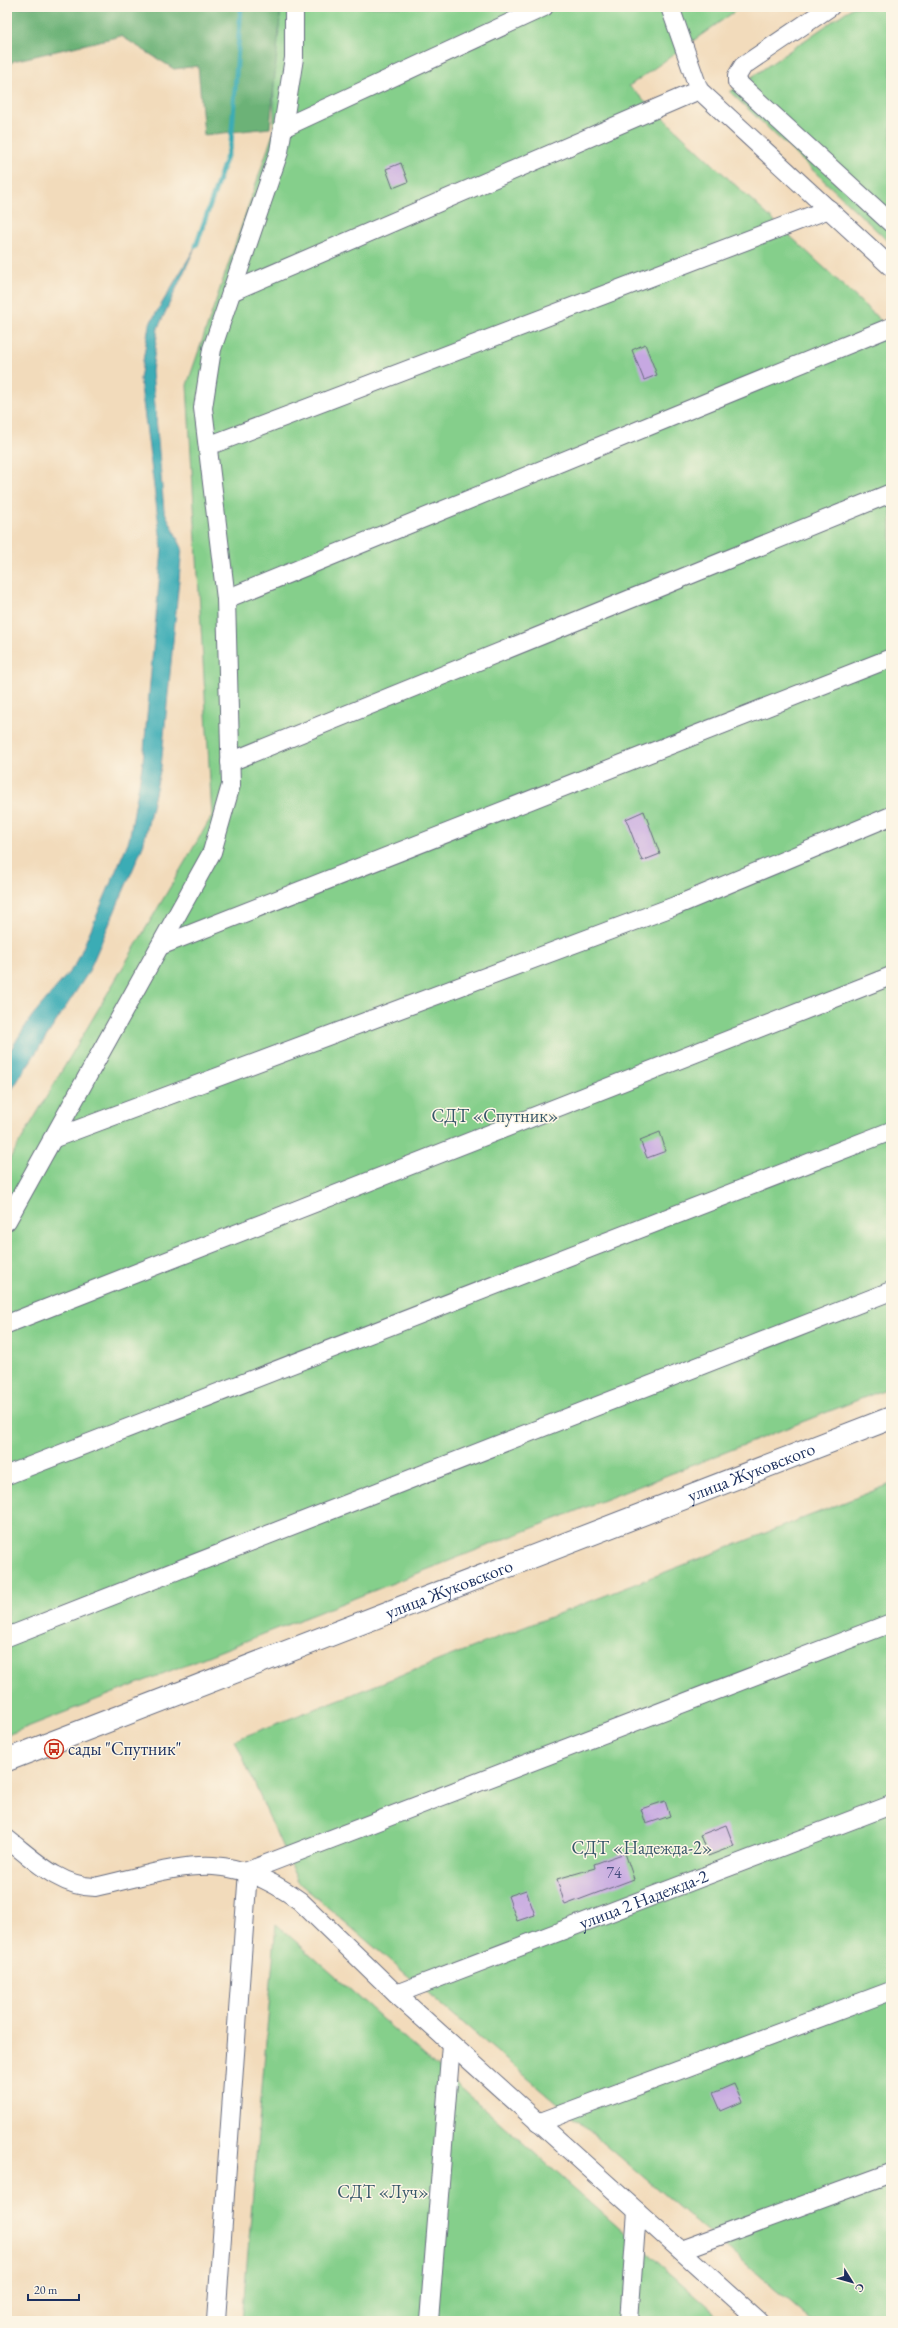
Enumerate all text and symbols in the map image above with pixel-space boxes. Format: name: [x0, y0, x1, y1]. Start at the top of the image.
park label: СДТ «Спутник»: [431, 1104, 559, 1127]
street label: улица Жуковского: [684, 1437, 818, 1507]
street label: улица Жуковского: [382, 1553, 516, 1624]
place label: сады "Спутник": [68, 1737, 182, 1760]
bus stop icon: сады "Спутник": [43, 1738, 65, 1760]
park label: СДТ «Надежда-2»: [572, 1836, 712, 1859]
house number: 74: [606, 1862, 622, 1883]
street label: улица 2 Надежда-2: [576, 1864, 711, 1934]
park label: СДТ «Луч»: [337, 2180, 429, 2203]
north arrow: [832, 2262, 872, 2302]
scale bar: [28, 2276, 79, 2302]
text: С: [852, 2281, 868, 2296]
text: 20 m: [34, 2282, 58, 2298]

